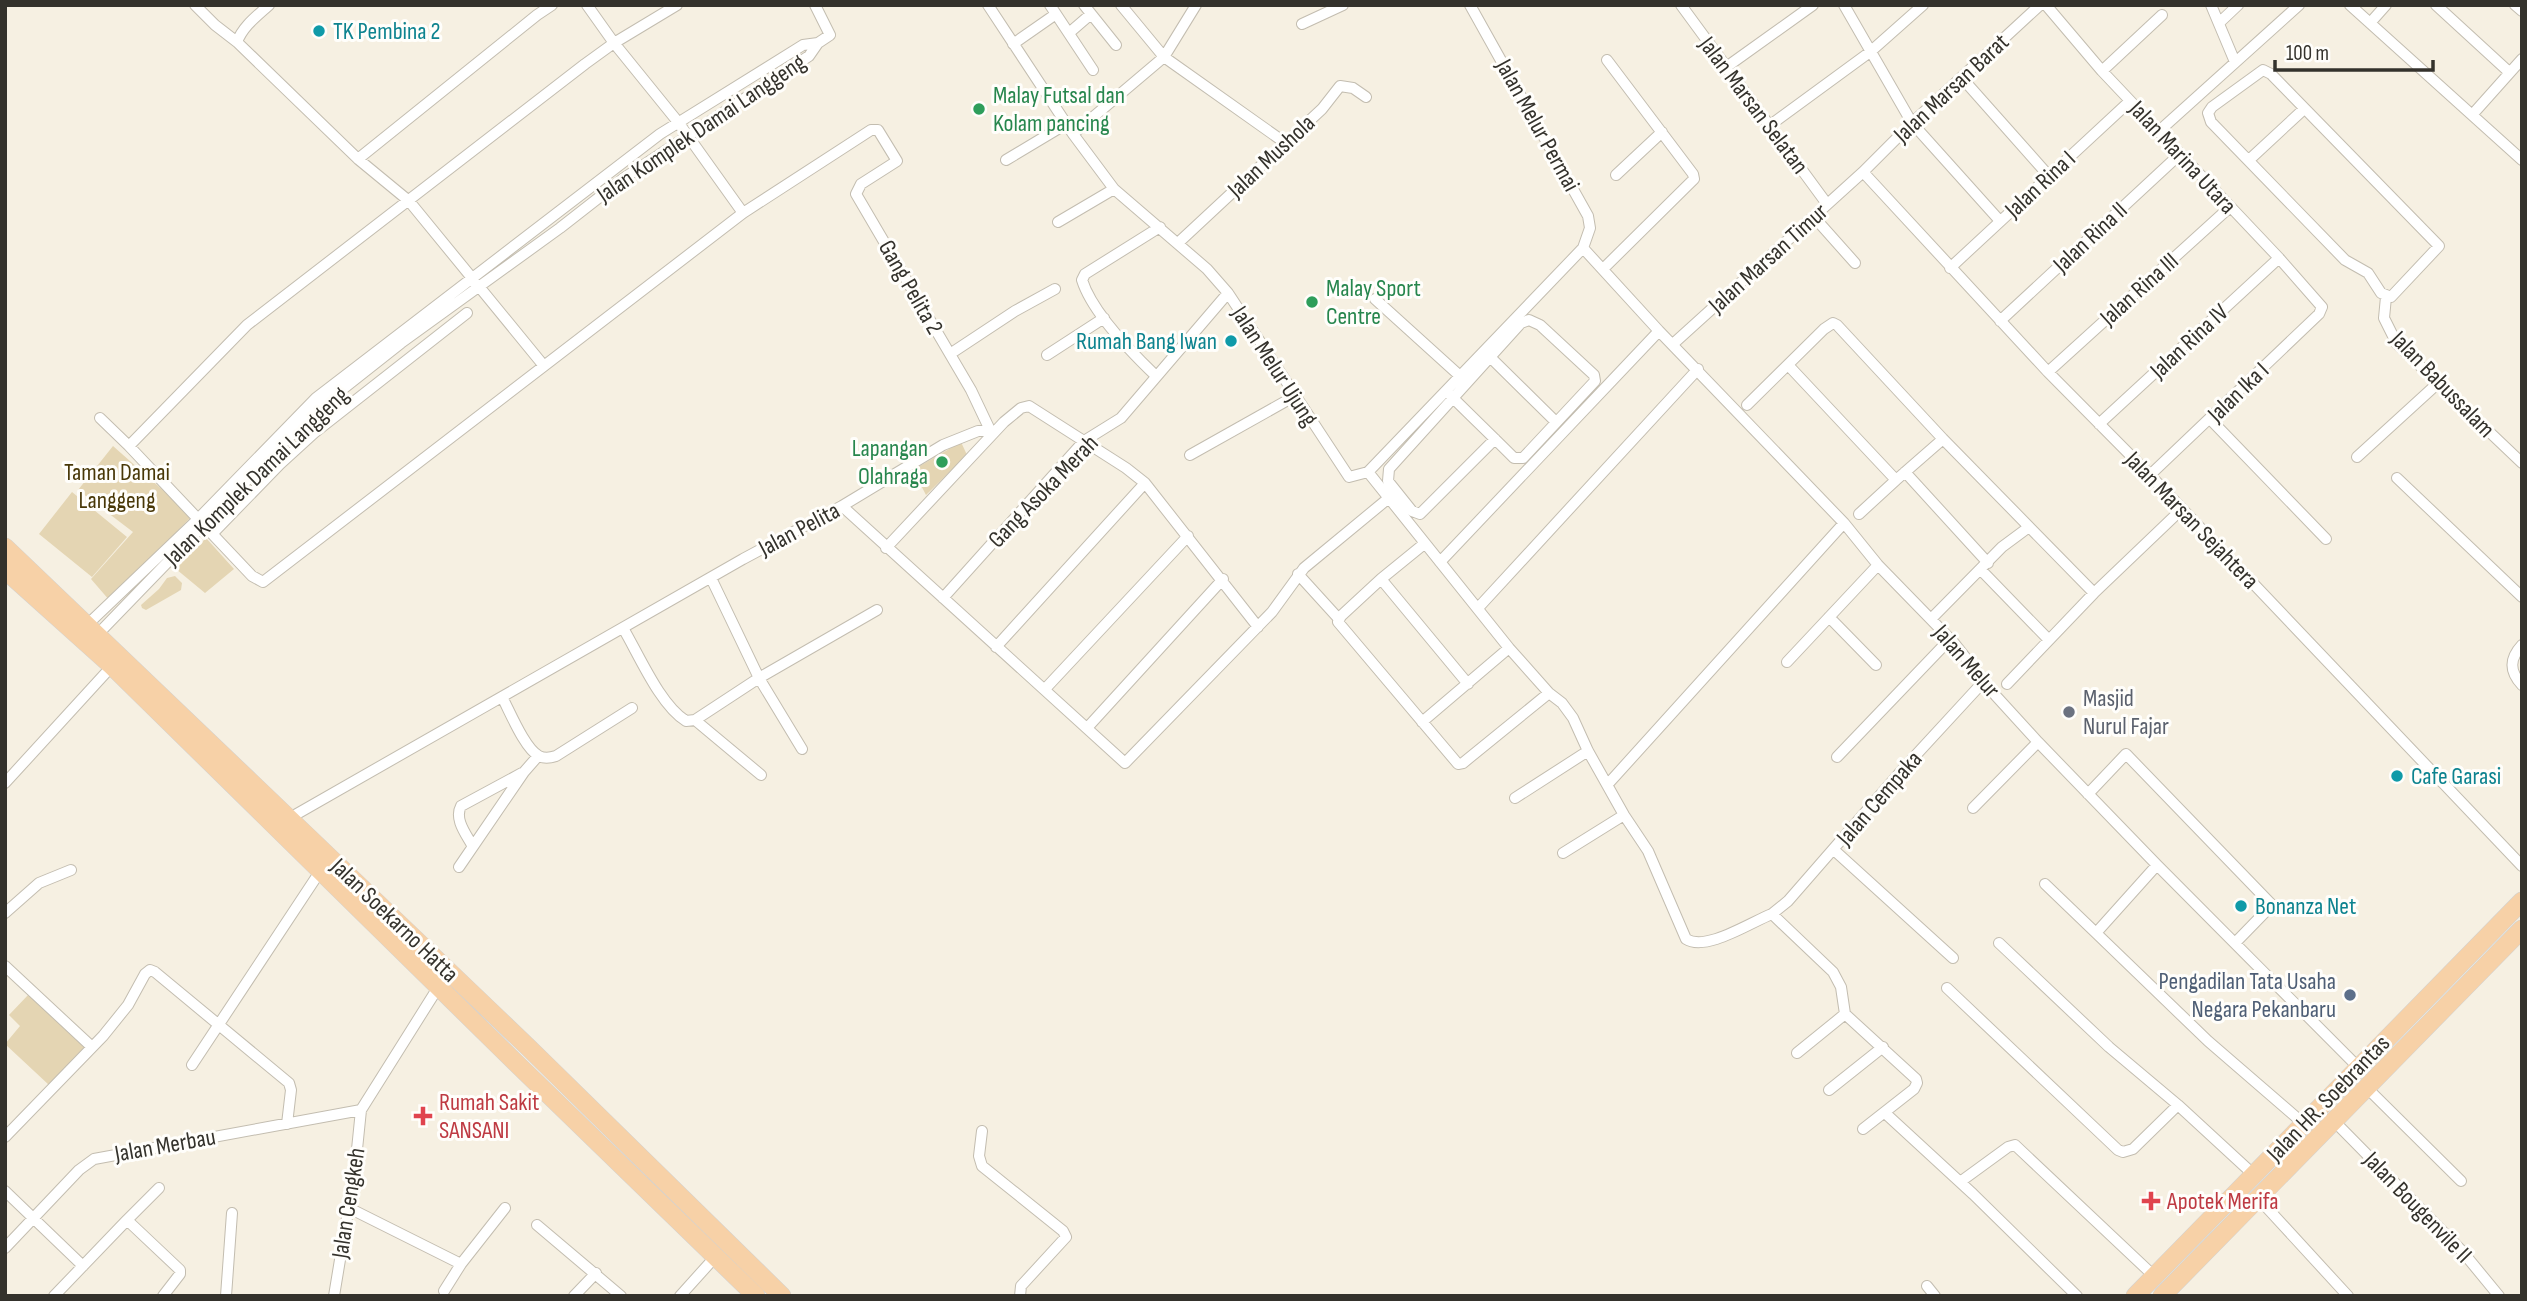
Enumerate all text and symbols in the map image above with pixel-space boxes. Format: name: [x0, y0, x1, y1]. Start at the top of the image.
place label: TK Pembina 2: [333, 17, 440, 46]
marker: TK Pembina 2: [311, 23, 327, 39]
street label: Jalan Marsan Barat: [1887, 28, 2015, 150]
scale bar: [2275, 28, 2432, 72]
street label: Jalan Marsan Selatan: [1692, 30, 1815, 180]
text: 100 m: [2286, 41, 2329, 66]
street label: Jalan Komplek Damai Langgeng: [591, 48, 811, 210]
street label: Jalan Melur Permai: [1489, 53, 1586, 196]
place label: Malay Futsal dan Kolam pancing: [993, 81, 1125, 138]
street label: Jalan Marina Utara: [2122, 94, 2242, 220]
marker: Malay Futsal dan Kolam pancing: [971, 101, 987, 117]
street label: Jalan Mushola: [1221, 109, 1321, 205]
street label: Jalan Rina I: [1998, 145, 2082, 225]
street label: Jalan Rina II: [2047, 196, 2133, 280]
street label: Jalan Marsan Timur: [1702, 197, 1834, 320]
street label: Gang Pelita 2: [872, 235, 949, 340]
street label: Jalan Rina III: [2093, 247, 2184, 333]
place label: Malay Sport Centre: [1326, 274, 1421, 331]
marker: Malay Sport Centre: [1304, 294, 1320, 310]
street label: Jalan Rina IV: [2143, 298, 2235, 386]
street label: Jalan Melur Ujung: [1225, 300, 1324, 432]
street label: Jalan Babussalam: [2384, 324, 2501, 444]
place label: Rumah Bang Iwan: [1076, 327, 1217, 356]
marker: Rumah Bang Iwan: [1223, 333, 1239, 349]
street label: Jalan Ika I: [2201, 356, 2275, 429]
street label: Jalan Komplek Damai Langgeng: [157, 381, 355, 573]
street label: Gang Asoka Merah: [982, 429, 1104, 554]
place label: Lapangan Olahraga: [852, 434, 928, 491]
street label: Jalan Marsan Sejahtera: [2118, 445, 2265, 595]
marker: Lapangan Olahraga: [934, 454, 950, 470]
park label: Taman Damai Langgeng: [64, 458, 170, 515]
street label: Jalan Pelita: [753, 496, 845, 563]
street label: Jalan Melur: [1926, 618, 2006, 704]
place label: Masjid Nurul Fajar: [2083, 684, 2169, 741]
marker: Masjid Nurul Fajar: [2061, 704, 2077, 720]
street label: Jalan Cempaka: [1830, 745, 1928, 852]
place label: Cafe Garasi: [2411, 762, 2501, 791]
marker: Cafe Garasi: [2389, 768, 2405, 784]
street label: Jalan Soekarno Hatta: [324, 851, 465, 989]
place label: Bonanza Net: [2255, 892, 2356, 921]
marker: Bonanza Net: [2233, 898, 2249, 914]
place label: Pengadilan Tata Usaha Negara Pekanbaru: [2158, 967, 2336, 1024]
marker: Pengadilan Tata Usaha Negara Pekanbaru: [2342, 987, 2358, 1003]
street label: Jalan HR. Soebrantas: [2260, 1029, 2396, 1168]
place label: Rumah Sakit SANSANI: [439, 1088, 539, 1145]
marker: Rumah Sakit SANSANI: [413, 1106, 433, 1126]
street label: Jalan Merbau: [111, 1122, 218, 1169]
street label: Jalan Bougenvile II: [2357, 1145, 2478, 1269]
street label: Jalan Cengkeh: [325, 1146, 372, 1261]
place label: Apotek Merifa: [2166, 1187, 2279, 1216]
marker: Apotek Merifa: [2141, 1191, 2161, 1211]

